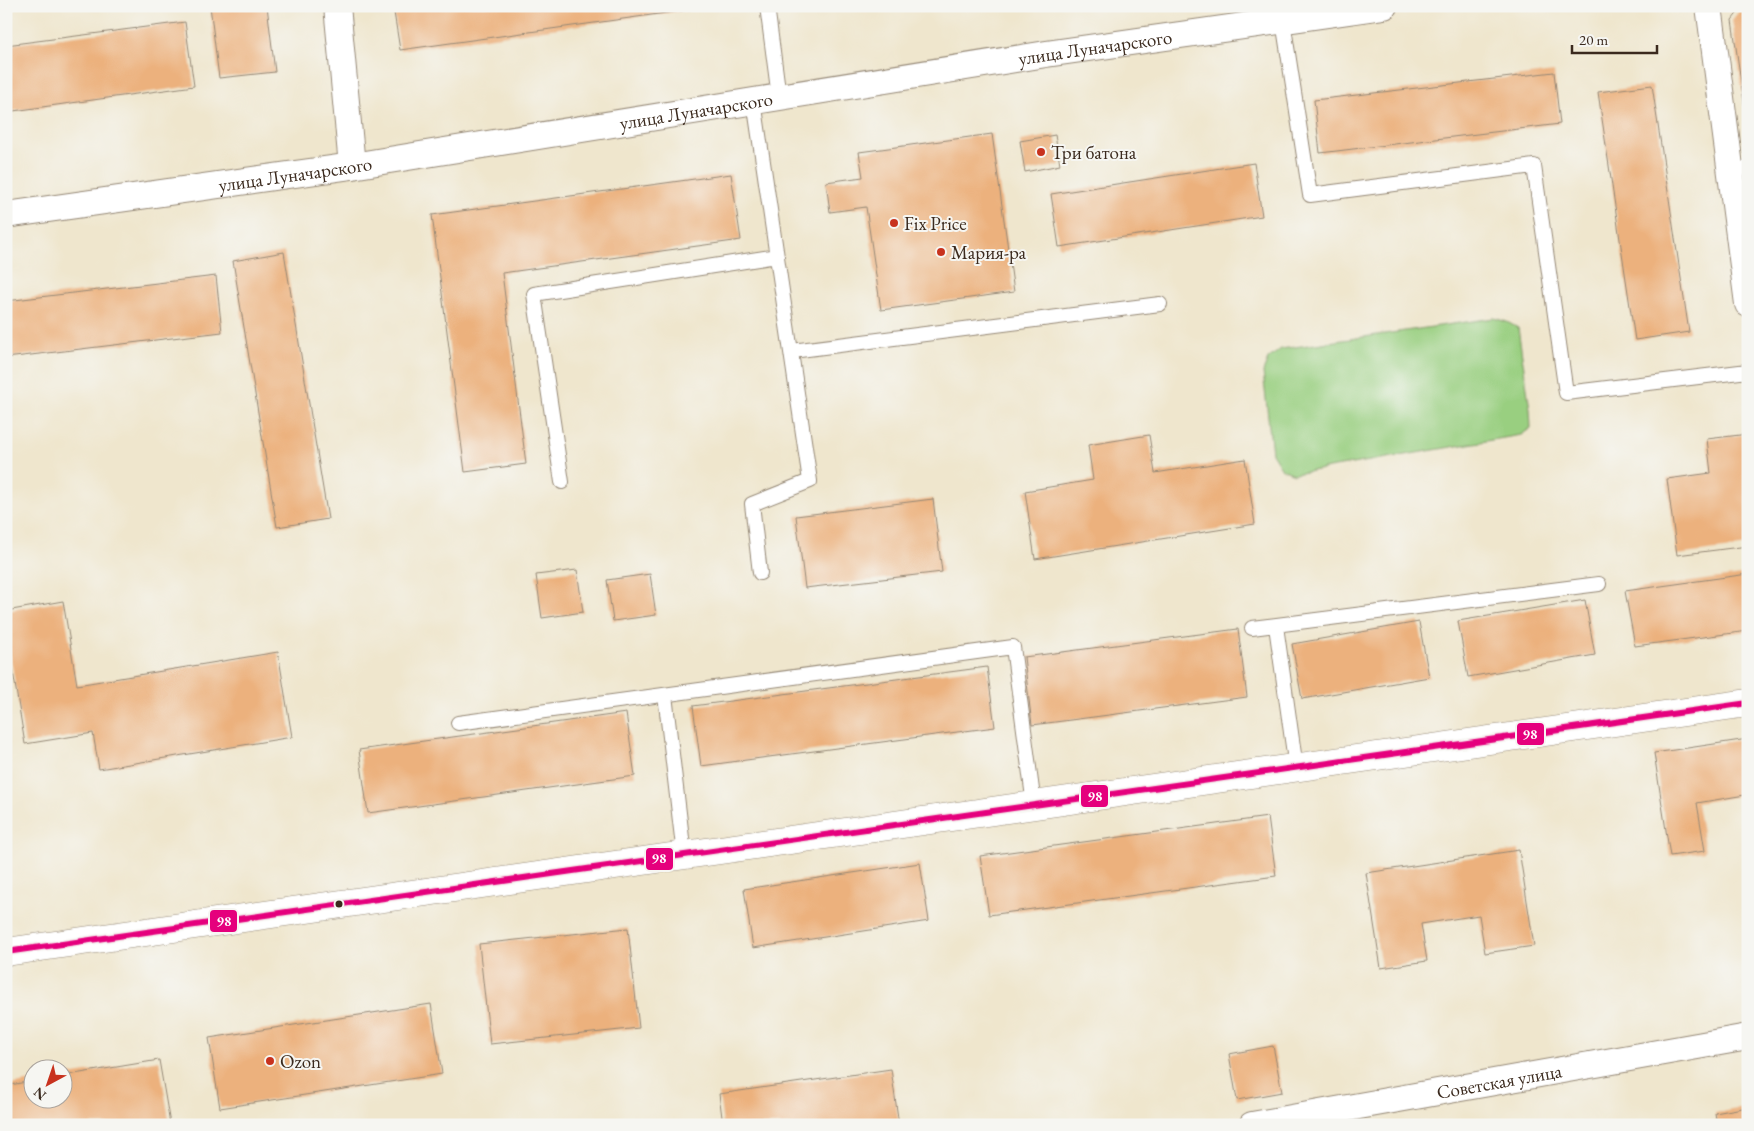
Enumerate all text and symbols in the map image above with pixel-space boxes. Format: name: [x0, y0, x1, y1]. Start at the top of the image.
scale bar: [1572, 22, 1656, 54]
street label: улица Луначарского: [1017, 24, 1174, 71]
text: 20 m: [1579, 30, 1608, 49]
street label: улица Луначарского: [618, 86, 775, 136]
place label: Три батона: [1051, 140, 1137, 165]
marker: Три батона: [1035, 146, 1047, 158]
street label: улица Луначарского: [217, 151, 374, 198]
place label: Fix Price: [904, 211, 967, 236]
marker: Fix Price: [888, 217, 900, 229]
place label: Мария-ра: [951, 240, 1026, 265]
marker: Мария-ра: [935, 246, 947, 258]
line badge: 98: [1516, 722, 1545, 746]
text: 98: [1523, 725, 1537, 743]
line badge: 98: [1080, 784, 1109, 808]
text: 98: [1088, 787, 1102, 805]
line badge: 98: [645, 847, 674, 871]
text: 98: [652, 849, 666, 867]
unlabelled marker: [334, 899, 344, 909]
line badge: 98: [209, 909, 238, 933]
text: 98: [217, 912, 231, 930]
place label: Ozon: [280, 1049, 321, 1074]
marker: Ozon: [264, 1055, 276, 1067]
north arrow: [22, 1058, 72, 1108]
street label: Советская улица: [1435, 1058, 1564, 1105]
text: N: [29, 1083, 50, 1104]

